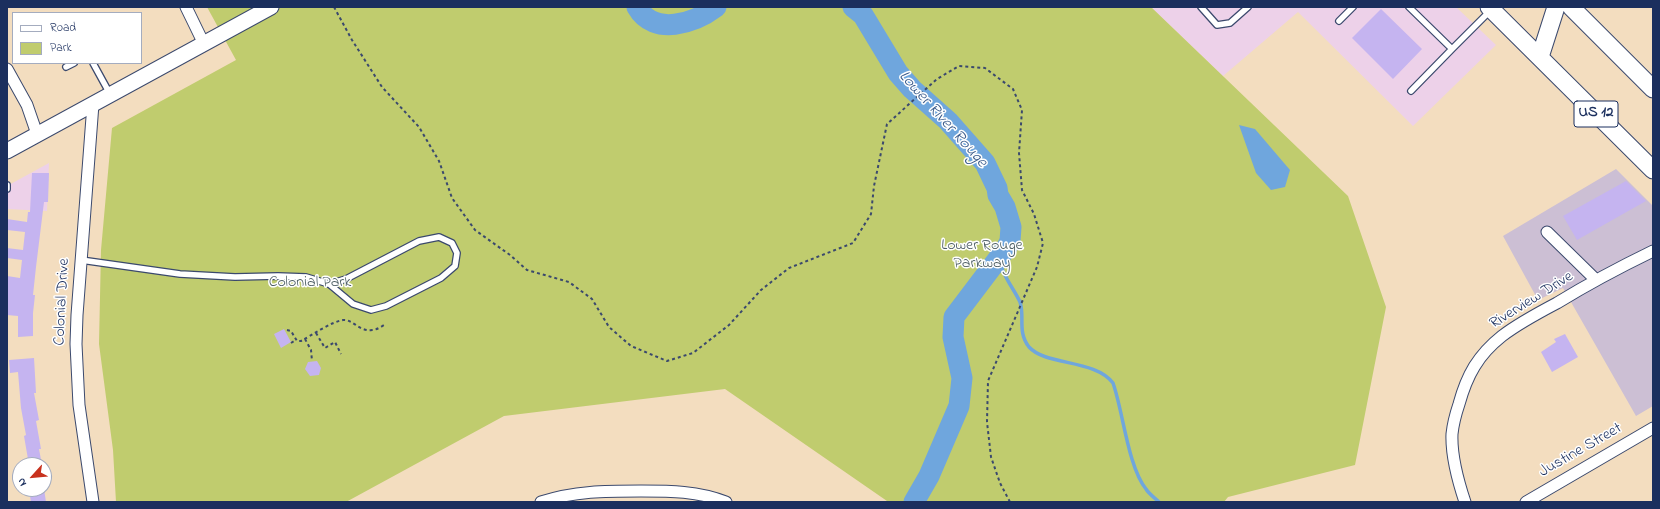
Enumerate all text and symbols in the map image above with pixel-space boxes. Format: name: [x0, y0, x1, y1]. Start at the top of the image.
legend: [12, 12, 142, 64]
text: Road: [50, 19, 76, 37]
text: Park: [50, 39, 72, 57]
water label: Lower River Rouge: [893, 67, 991, 173]
road number: US 12: [1574, 101, 1618, 127]
park label: Lower Rouge Parkway: [941, 236, 1023, 274]
street label: Colonial Drive: [51, 258, 75, 346]
street label: Riverview Drive: [1487, 268, 1577, 334]
park label: Colonial Park: [269, 273, 351, 293]
street label: Justine Street: [1536, 420, 1626, 482]
north arrow: [12, 457, 52, 497]
text: N: [13, 475, 31, 489]

